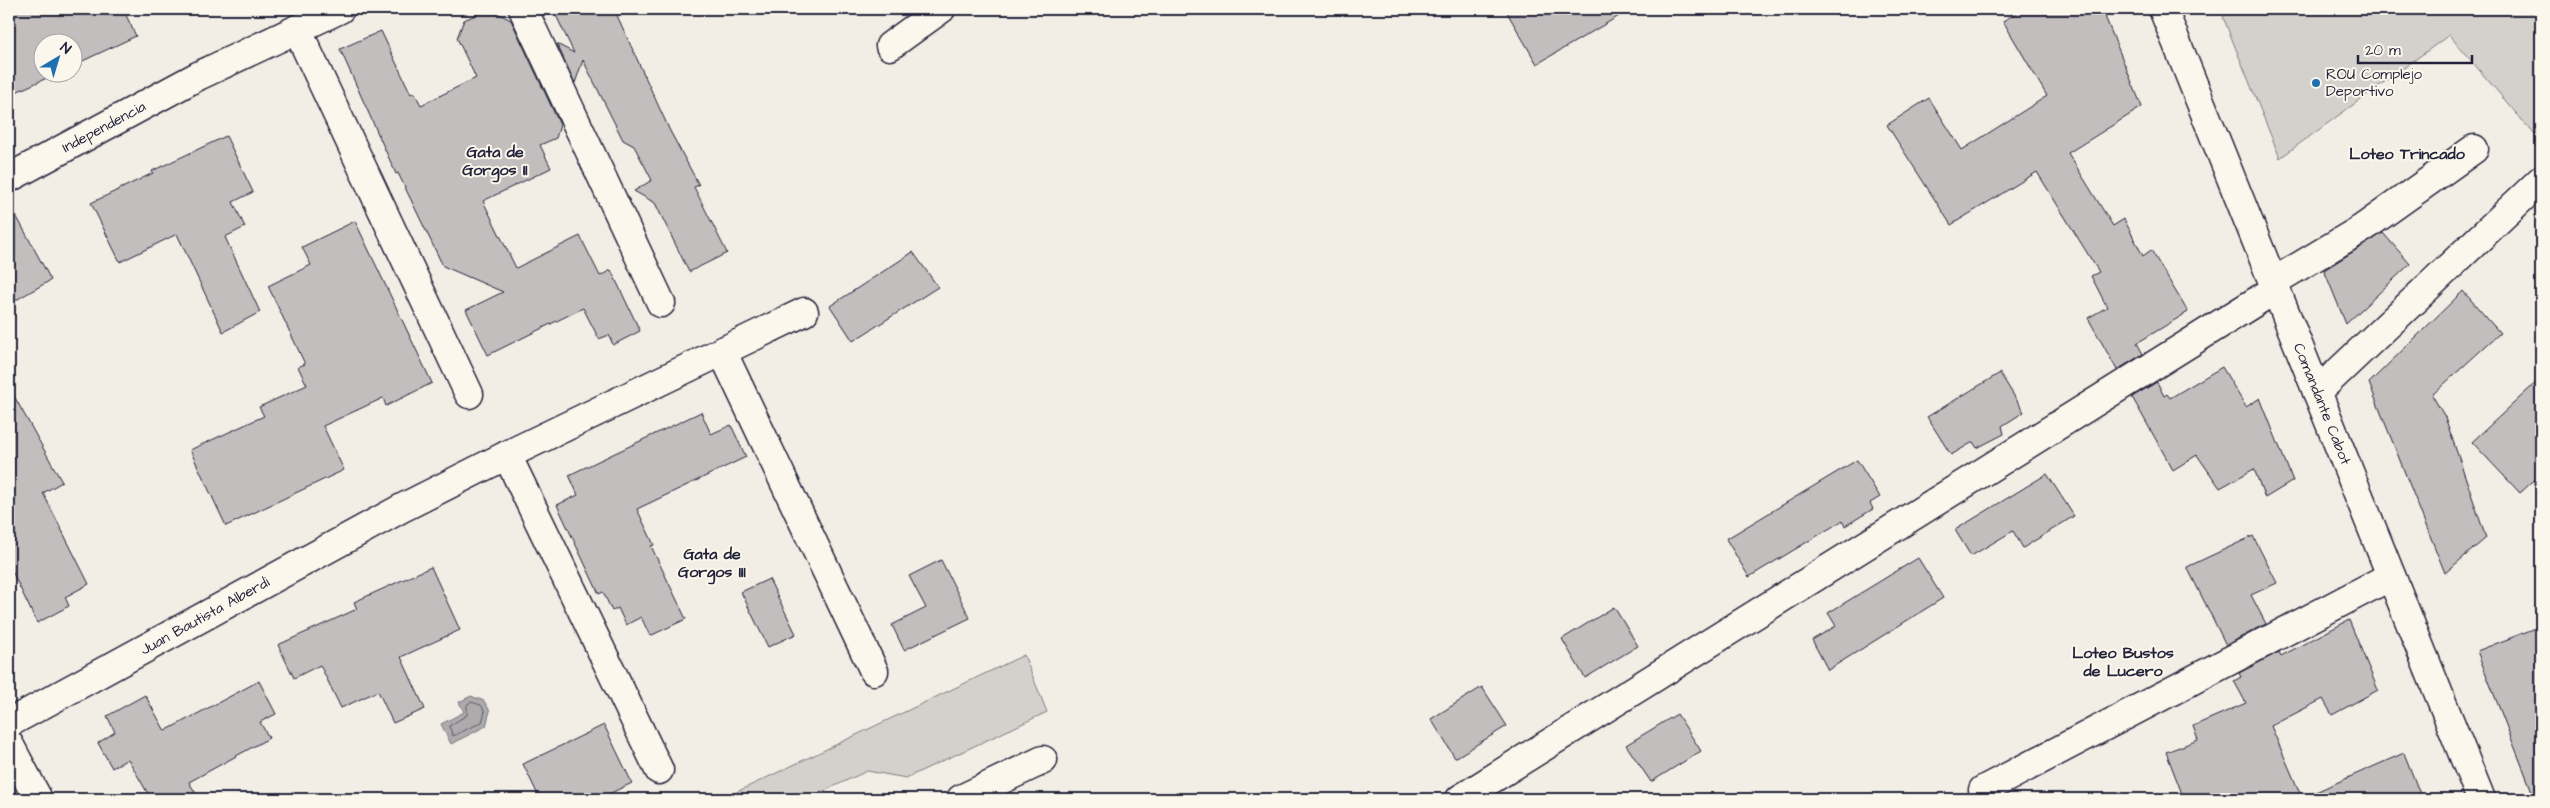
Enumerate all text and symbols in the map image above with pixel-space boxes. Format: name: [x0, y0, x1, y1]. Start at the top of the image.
north arrow: [32, 32, 82, 82]
scale bar: [2358, 32, 2471, 64]
text: N: [56, 38, 75, 59]
text: 20 m: [2365, 40, 2401, 61]
place label: ROU Complejo Deportivo: [2326, 64, 2422, 102]
marker: ROU Complejo Deportivo: [2310, 77, 2322, 89]
street label: Independencia: [58, 96, 150, 158]
district label: Gata de Gorgos II: [462, 141, 528, 183]
district label: Loteo Trincado: [2349, 143, 2466, 165]
street label: Comandante Cabot: [2288, 340, 2356, 468]
district label: Gata de Gorgos III: [678, 543, 746, 585]
street label: Juan Bautista Alberdi: [137, 571, 274, 660]
district label: Loteo Bustos de Lucero: [2072, 642, 2174, 682]

